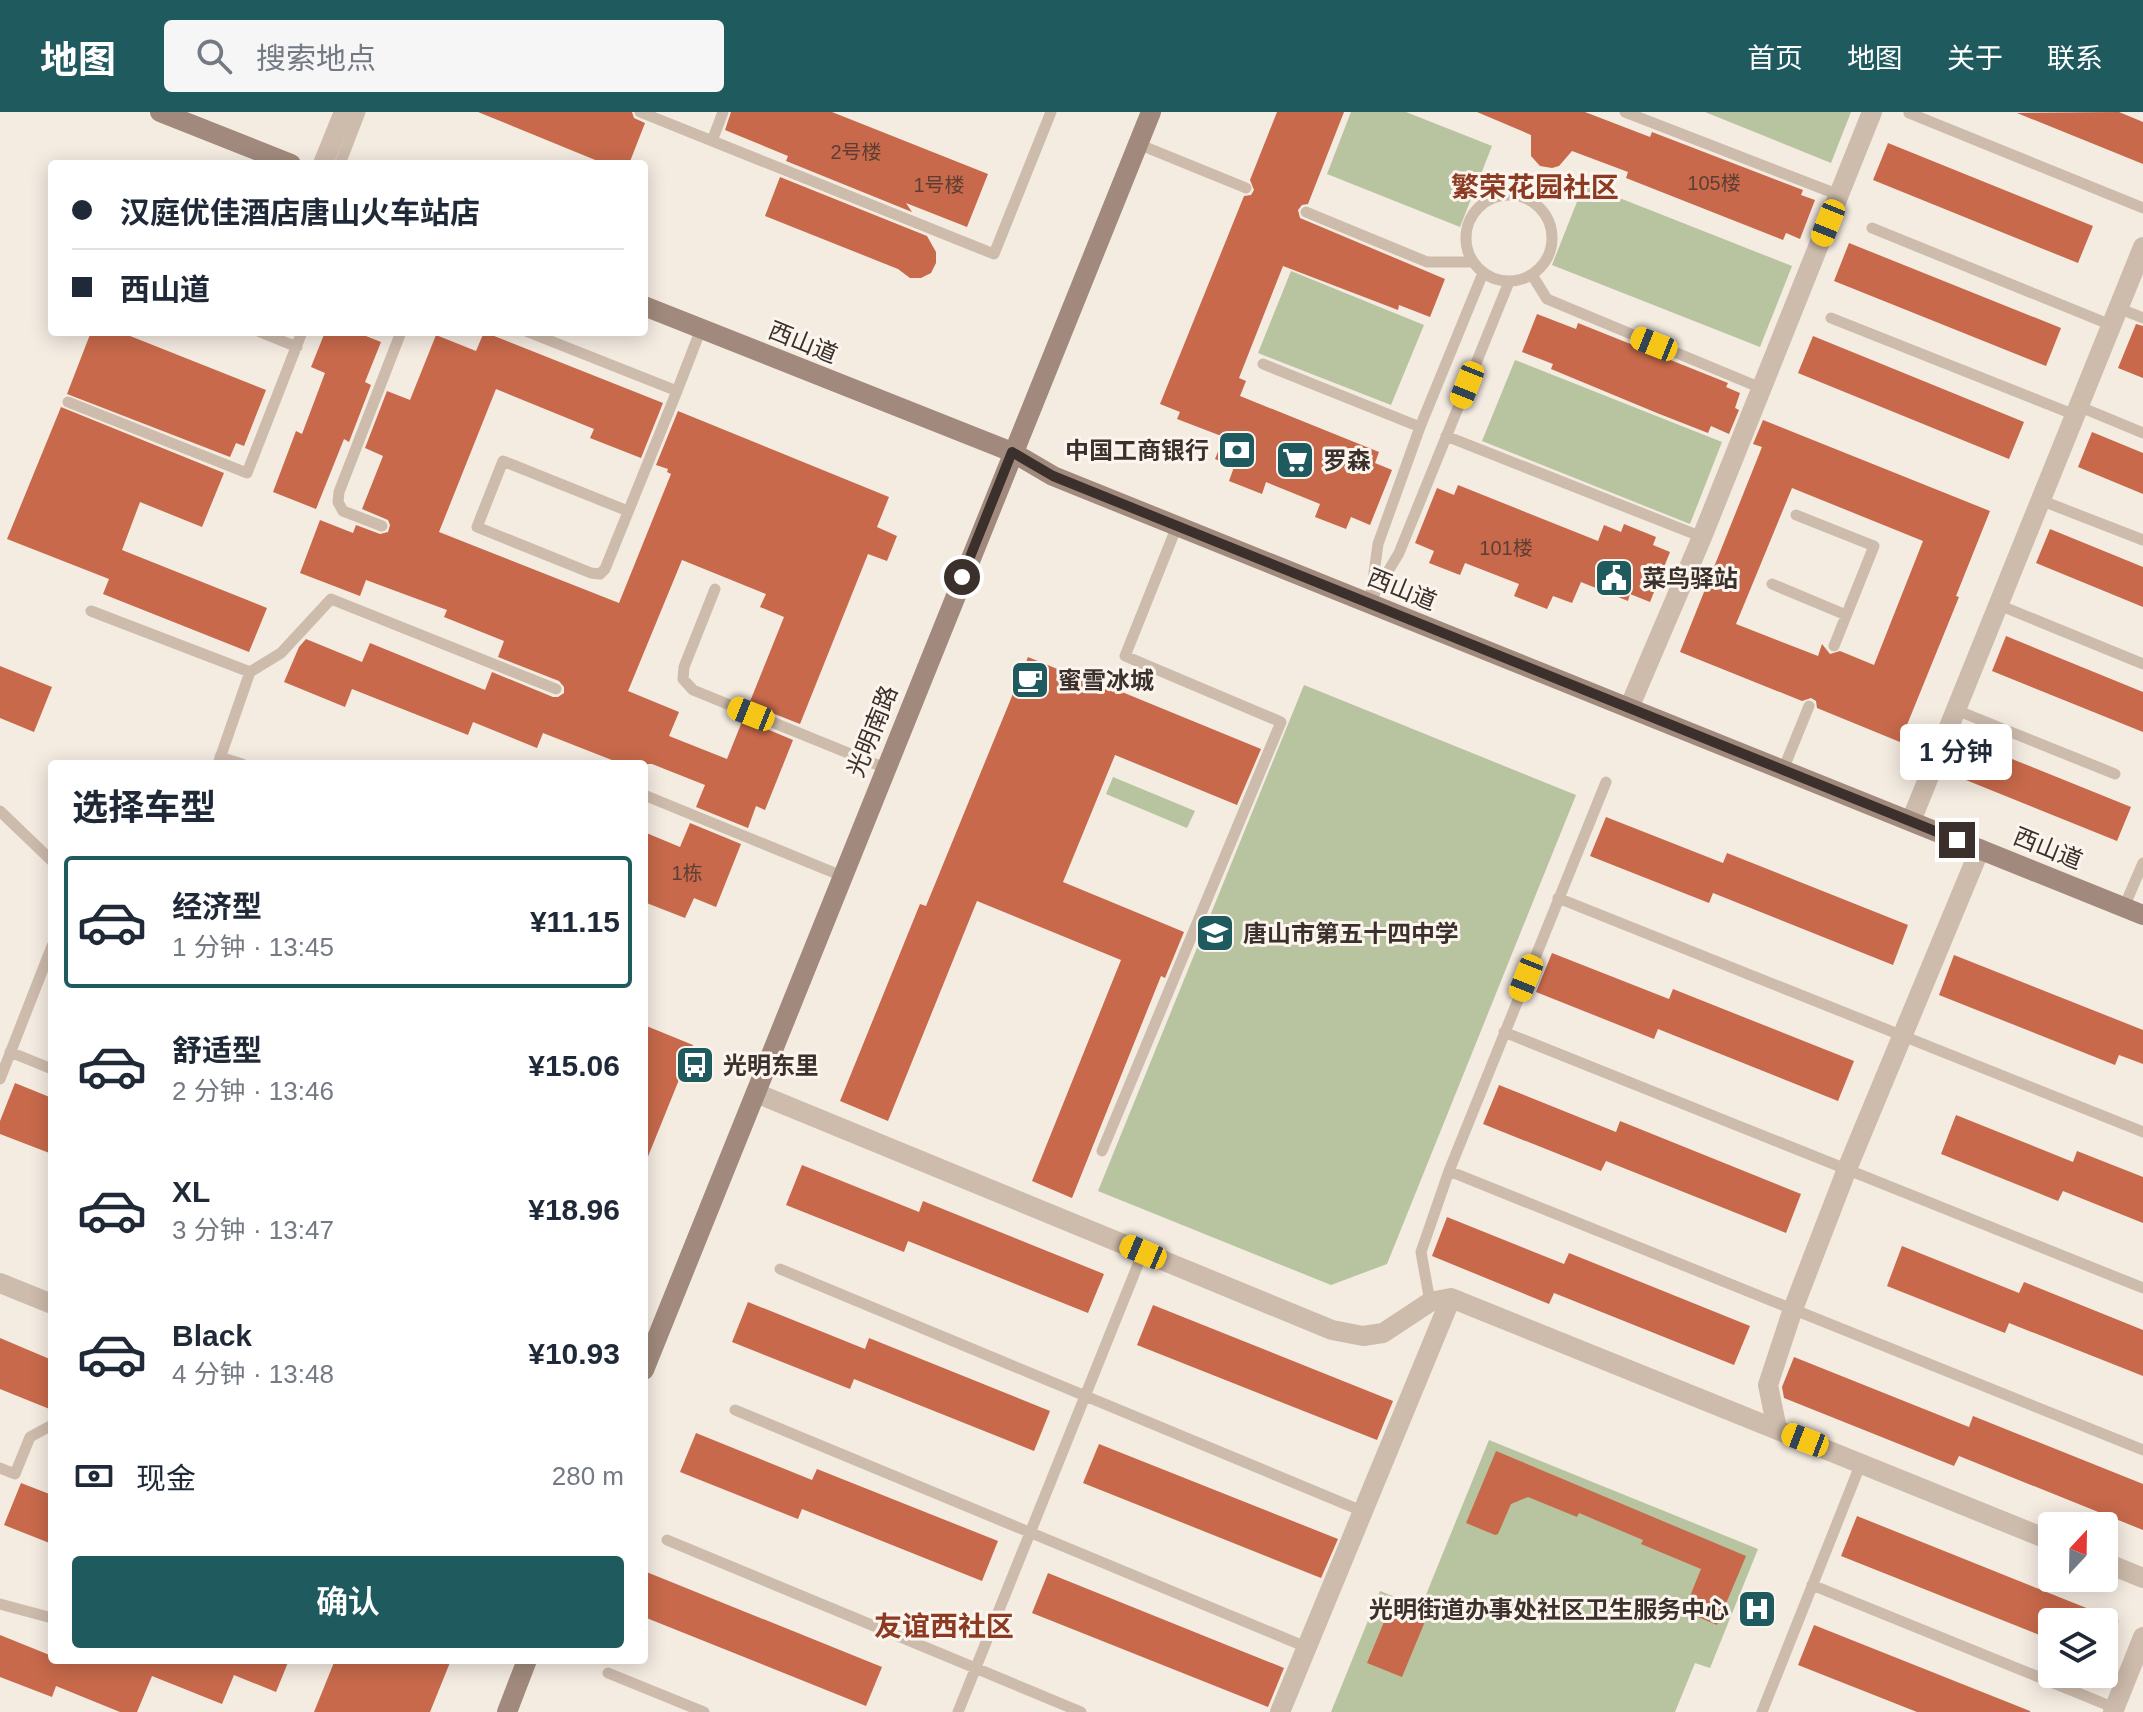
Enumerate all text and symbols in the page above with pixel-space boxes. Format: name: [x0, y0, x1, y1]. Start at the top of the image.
search box: [164, 20, 724, 92]
icon: search: [192, 34, 236, 78]
text: 地图: [40, 39, 116, 81]
text: 搜索地点: [256, 42, 376, 75]
text: 首页: [1747, 43, 1803, 74]
text: 地图: [1847, 43, 1903, 74]
text: 关于: [1947, 43, 2003, 74]
text: 联系: [2047, 43, 2103, 74]
house number: 2号楼: [830, 141, 882, 163]
district label: 繁荣花园社区: [1451, 172, 1619, 203]
house number: 105楼: [1687, 172, 1741, 194]
house number: 1号楼: [913, 174, 965, 196]
text: 汉庭优佳酒店唐山火车站店: [120, 196, 480, 229]
car: [1808, 196, 1848, 250]
text: 西山道: [120, 273, 210, 306]
street label: 西山道: [765, 316, 841, 368]
car: [1627, 324, 1681, 364]
car: [1447, 358, 1487, 412]
bank icon: 中国工商银行: [1216, 429, 1258, 471]
place label: 中国工商银行: [1065, 437, 1209, 464]
supermarket icon: 罗森: [1274, 439, 1316, 481]
place label: 罗森: [1323, 447, 1371, 474]
house number: 101楼: [1479, 537, 1533, 559]
public building icon: 菜鸟驿站: [1593, 557, 1635, 599]
route start: [944, 559, 980, 595]
street label: 西山道: [1364, 563, 1440, 615]
place label: 菜鸟驿站: [1642, 565, 1738, 592]
cafe icon: 蜜雪冰城: [1009, 659, 1051, 701]
place label: 蜜雪冰城: [1058, 667, 1154, 694]
street label: 光明南路: [842, 681, 902, 781]
car: [724, 694, 778, 734]
callout: 1 分钟: [1901, 724, 2013, 780]
text: 1 分钟: [1919, 737, 1993, 767]
text: 选择车型: [72, 787, 216, 828]
route end: [1939, 822, 1975, 858]
street label: 西山道: [2010, 822, 2086, 874]
house number: 1栋: [671, 862, 703, 884]
icon: car: [76, 886, 148, 958]
text: 经济型: [172, 890, 262, 923]
text: ¥11.15: [530, 905, 620, 938]
school or university icon: 唐山市第五十四中学: [1194, 912, 1236, 954]
place label: 唐山市第五十四中学: [1243, 920, 1459, 947]
text: 1 分钟 · 13:45: [172, 932, 334, 962]
car: [1506, 951, 1546, 1005]
icon: car: [76, 1030, 148, 1102]
text: 舒适型: [172, 1034, 262, 1067]
bus stop icon: 光明东里: [674, 1044, 716, 1086]
text: ¥15.06: [528, 1049, 620, 1082]
place label: 光明东里: [723, 1052, 819, 1079]
text: 2 分钟 · 13:46: [172, 1076, 334, 1106]
icon: car: [76, 1174, 148, 1246]
text: XL: [172, 1175, 210, 1208]
text: ¥18.96: [528, 1193, 620, 1226]
text: 3 分钟 · 13:47: [172, 1215, 334, 1245]
car: [1116, 1232, 1170, 1272]
icon: car: [76, 1318, 148, 1390]
text: Black: [172, 1319, 252, 1352]
text: ¥10.93: [528, 1337, 620, 1370]
text: 4 分钟 · 13:48: [172, 1359, 334, 1389]
car: [1778, 1420, 1832, 1460]
icon: cash: [72, 1454, 116, 1498]
text: 280 m: [552, 1461, 624, 1491]
text: 现金: [136, 1462, 196, 1495]
north arrow: [2038, 1512, 2118, 1592]
map controls: [2038, 1512, 2118, 1688]
button: 确认: [72, 1556, 624, 1648]
hospital icon: 光明街道办事处社区卫生服务中心: [1736, 1588, 1778, 1630]
place label: 光明街道办事处社区卫生服务中心: [1369, 1596, 1729, 1623]
button: layers: [2038, 1608, 2118, 1688]
district label: 友谊西社区: [874, 1611, 1014, 1642]

